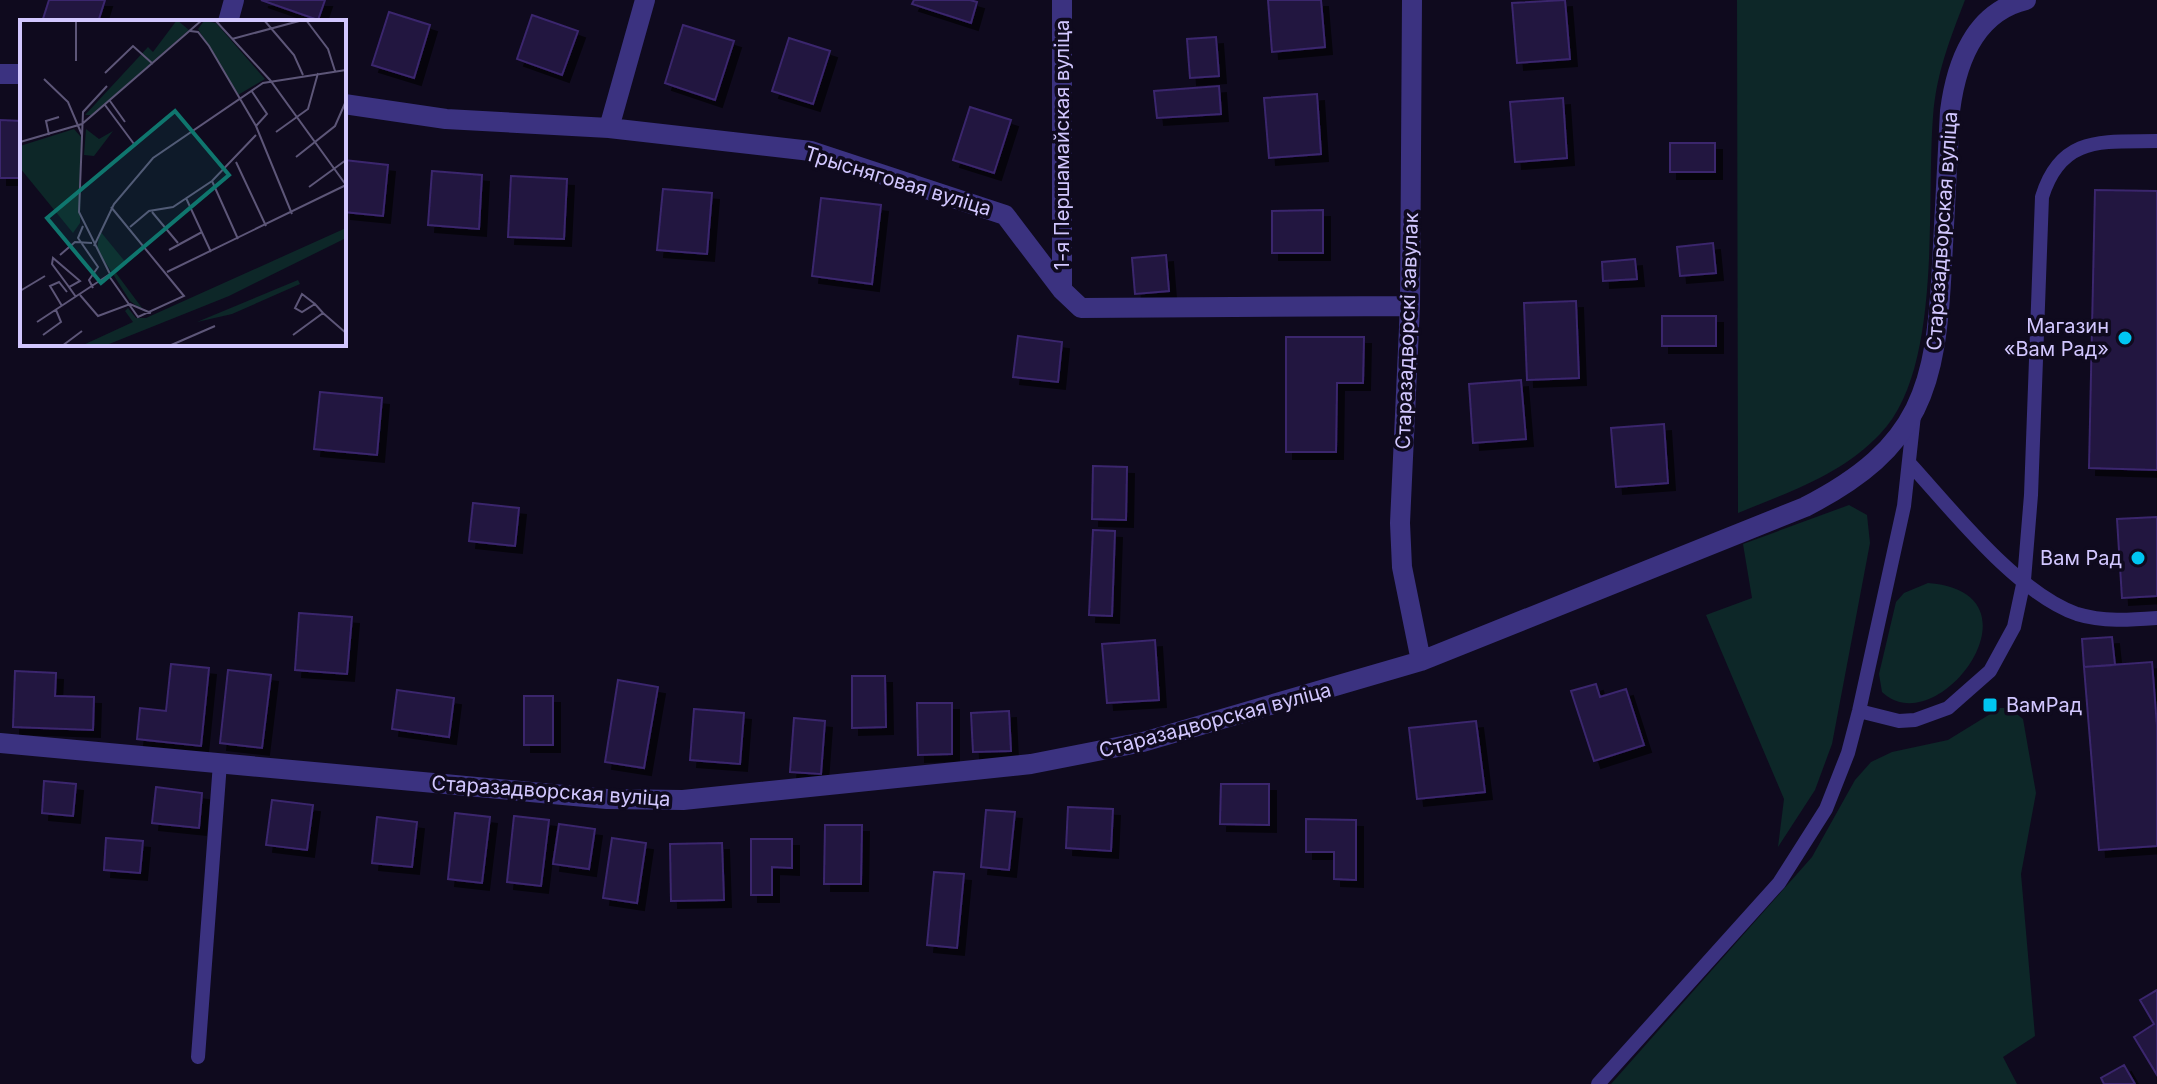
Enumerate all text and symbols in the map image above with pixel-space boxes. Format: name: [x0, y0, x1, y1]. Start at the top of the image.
inset map: [20, 20, 346, 346]
street label: 1-я Першамайская вуліца: [1050, 20, 1074, 270]
street label: Старазадворская вуліца: [1922, 111, 1962, 351]
street label: Трысняговая вуліца: [802, 141, 994, 221]
street label: Старазадворскі завулак: [1391, 212, 1423, 450]
place label: Магазин «Вам Рад»: [2004, 314, 2109, 361]
marker: Магазин «Вам Рад»: [2116, 329, 2134, 347]
place label: Вам Рад: [2040, 546, 2122, 570]
marker: Вам Рад: [2129, 549, 2147, 567]
street label: Старазадворская вуліца: [1096, 677, 1334, 763]
place label: ВамРад: [2006, 693, 2082, 717]
marker: ВамРад: [1981, 696, 1999, 714]
street label: Старазадворская вуліца: [431, 771, 671, 811]

